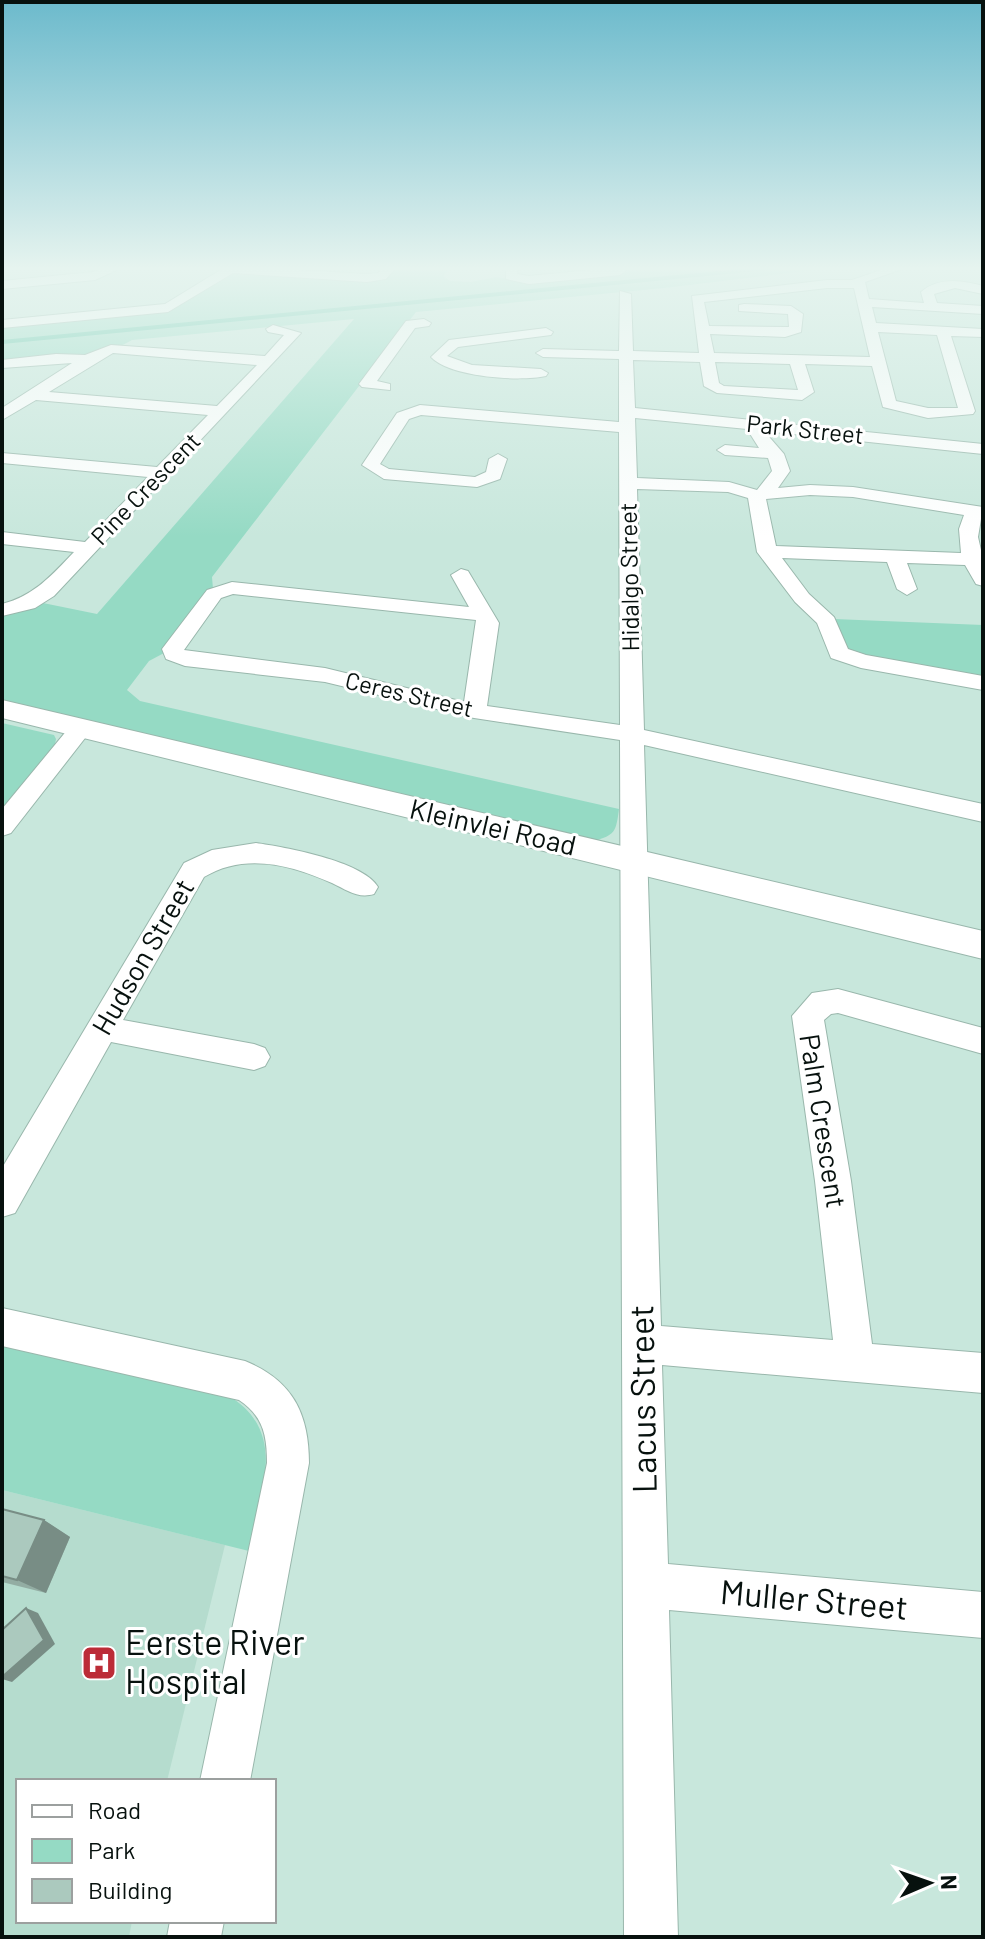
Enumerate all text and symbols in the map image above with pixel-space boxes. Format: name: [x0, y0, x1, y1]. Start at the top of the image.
street label: Park Street: [745, 408, 865, 449]
street label: Pine Crescent: [84, 426, 206, 550]
street label: Hidalgo Street: [613, 502, 644, 652]
street label: Ceres Street: [343, 665, 476, 722]
street label: Kleinvlei Road: [407, 790, 580, 862]
street label: Hudson Street: [84, 872, 200, 1041]
street label: Palm Crescent: [793, 1031, 855, 1210]
street label: Lacus Street: [619, 1304, 664, 1494]
street label: Muller Street: [719, 1570, 910, 1627]
place label: Eerste River Hospital: [125, 1621, 305, 1701]
hospital icon: Eerste River Hospital: [80, 1644, 118, 1682]
legend: [16, 1779, 276, 1923]
text: Road: [88, 1795, 141, 1824]
text: Park: [88, 1835, 135, 1864]
north arrow: [889, 1843, 969, 1923]
text: N: [937, 1874, 963, 1890]
text: Building: [88, 1875, 172, 1904]

